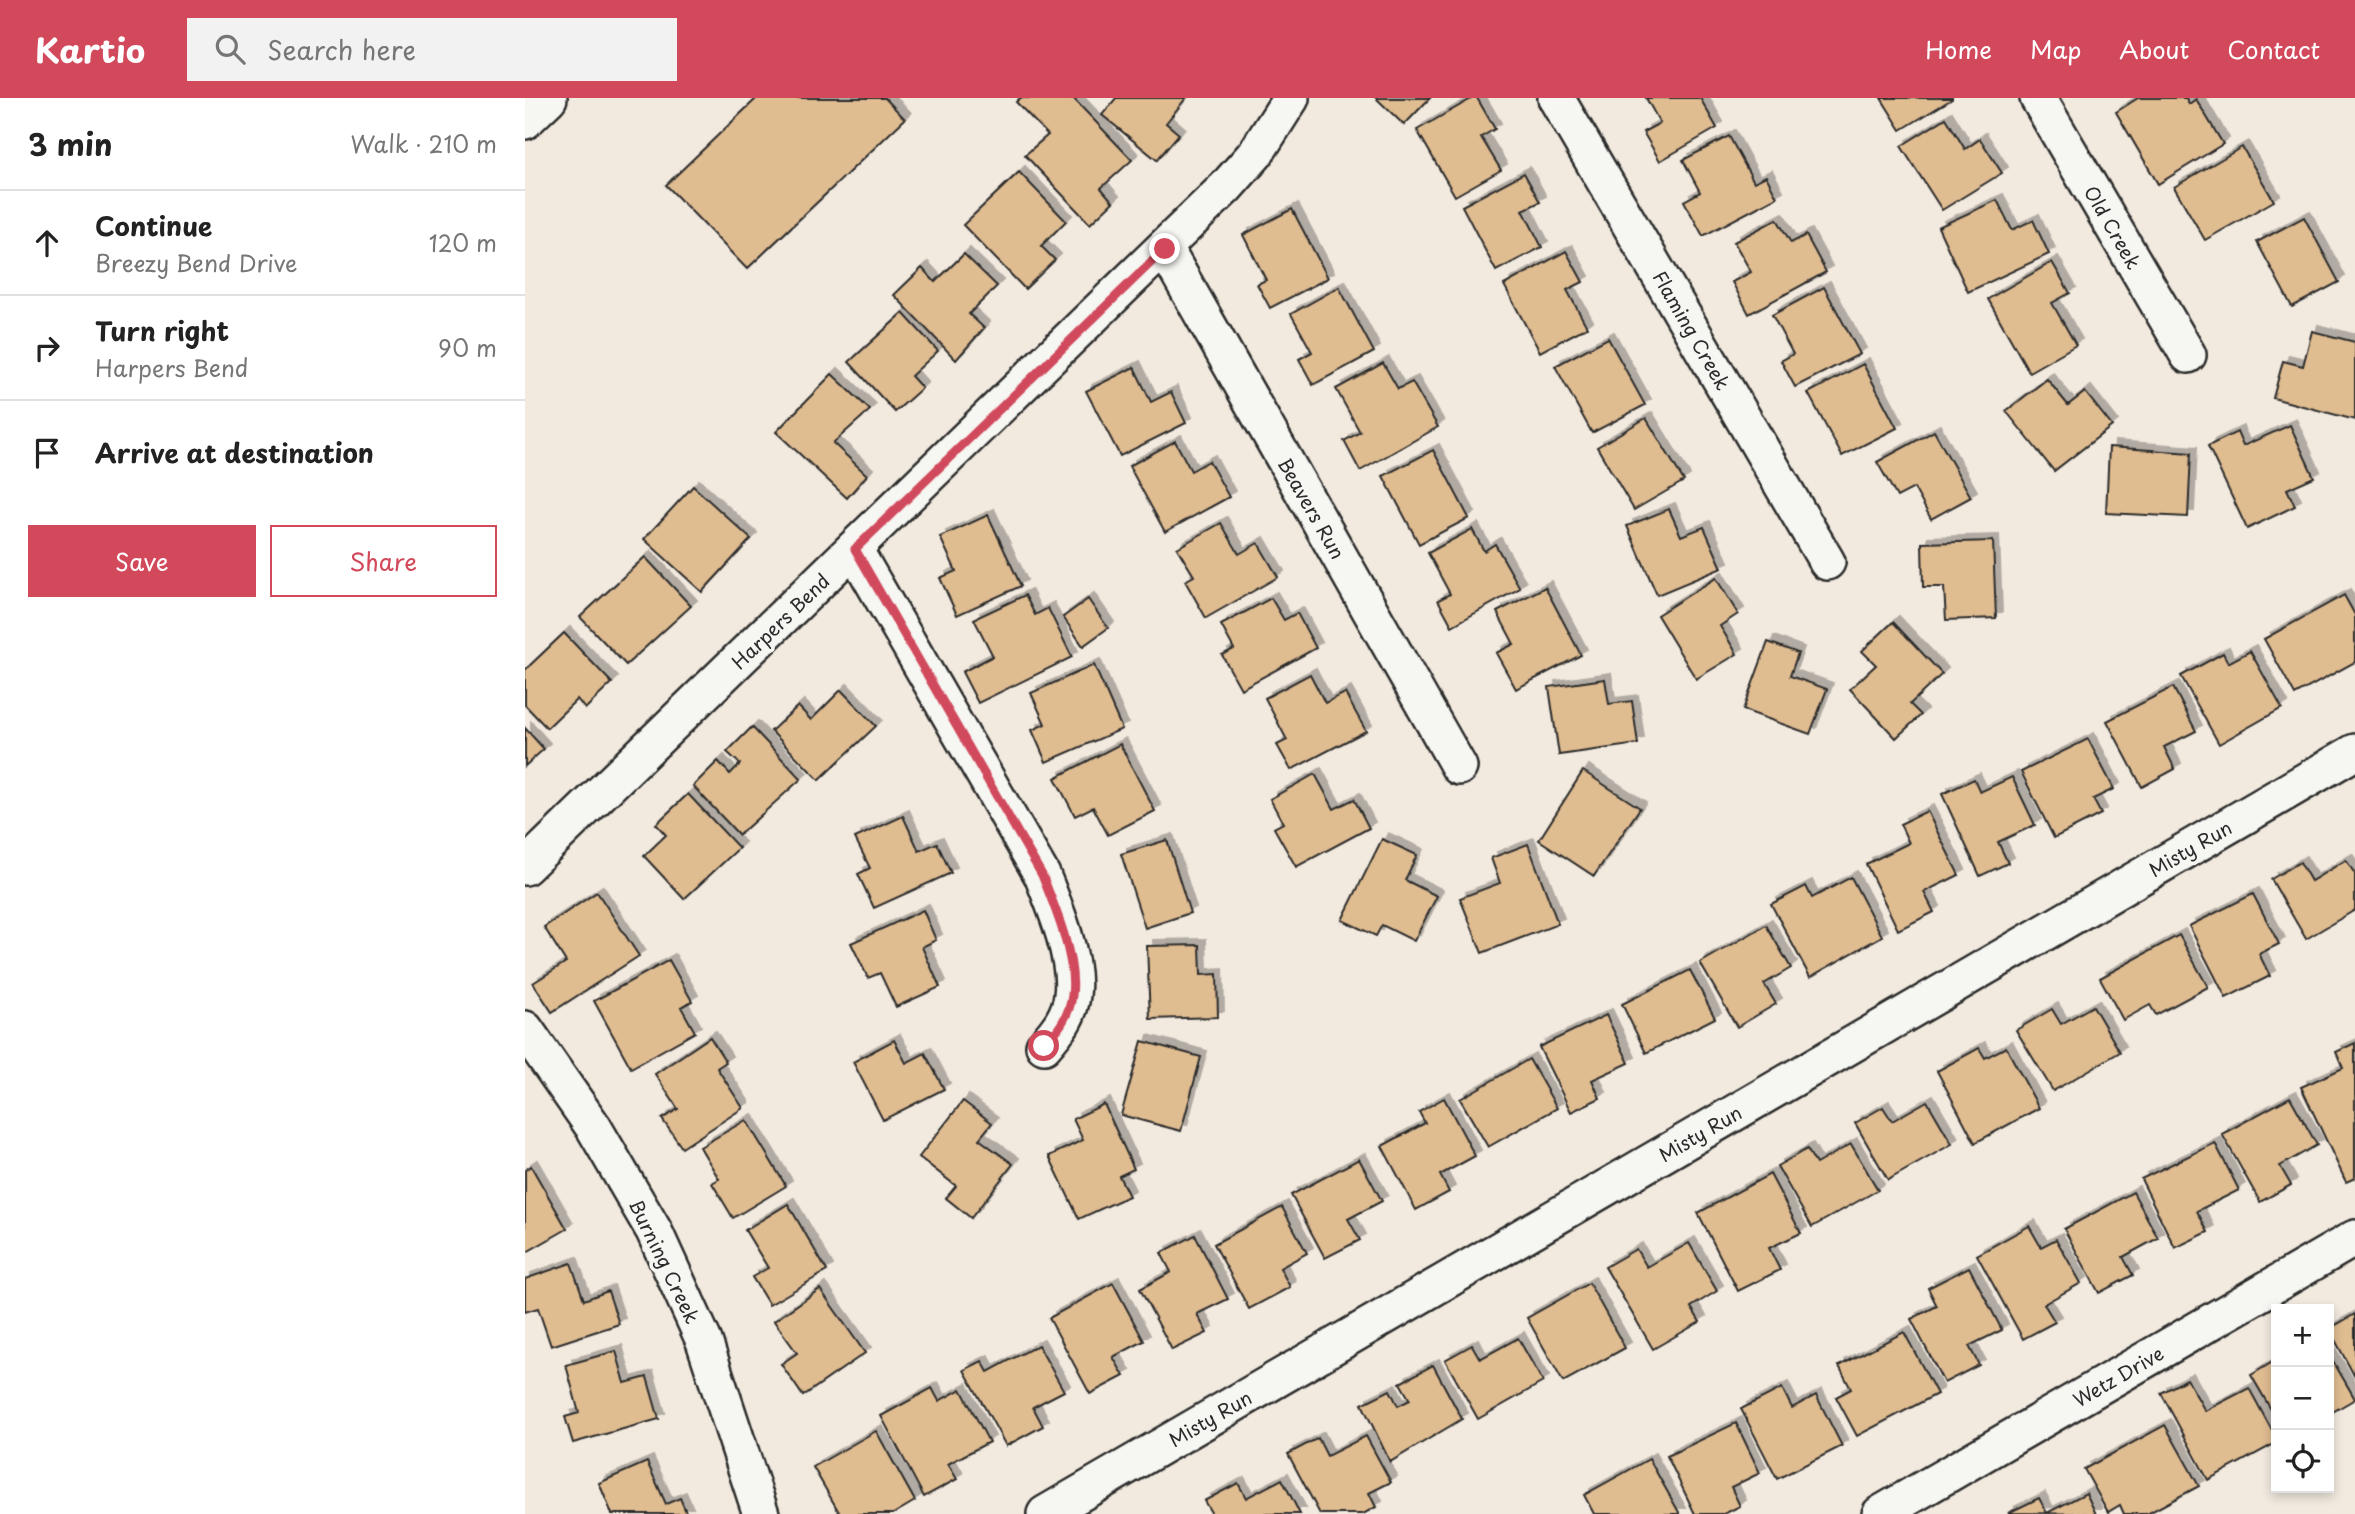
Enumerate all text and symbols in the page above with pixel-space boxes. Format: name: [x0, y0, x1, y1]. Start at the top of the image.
search box: [187, 18, 677, 81]
text: Kartio: [35, 24, 145, 74]
icon: search: [211, 30, 249, 68]
text: Search here: [267, 30, 416, 69]
text: Home: [1925, 31, 1992, 67]
text: Map: [2030, 31, 2081, 67]
text: About: [2119, 31, 2189, 67]
text: Contact: [2227, 31, 2320, 67]
text: 3 min: [28, 121, 113, 166]
text: Walk · 210 m: [350, 126, 497, 161]
street label: Old Creek: [2078, 180, 2148, 274]
text: Continue: [95, 206, 212, 245]
icon: ahead: [28, 224, 66, 262]
text: 120 m: [429, 225, 497, 260]
route end: [1149, 233, 1180, 264]
text: Breezy Bend Drive: [95, 245, 298, 280]
street label: Flaming Creek: [1646, 265, 1738, 395]
text: Turn right: [95, 311, 229, 350]
icon: right: [28, 329, 66, 367]
text: 90 m: [438, 330, 497, 365]
text: Harpers Bend: [95, 350, 248, 385]
text: Arrive at destination: [95, 433, 374, 472]
icon: arrive: [28, 434, 66, 472]
street label: Beavers Run: [1272, 452, 1352, 564]
button: Save: [28, 525, 256, 597]
button: Share: [270, 525, 497, 597]
street label: Harpers Bend: [725, 567, 835, 675]
street label: Misty Run: [2143, 813, 2237, 883]
route start: [1028, 1030, 1059, 1061]
street label: Misty Run: [1653, 1098, 1747, 1168]
street label: Burning Creek: [623, 1194, 707, 1328]
map controls: [2271, 1304, 2334, 1493]
button: +: [2271, 1304, 2334, 1367]
street label: Wetz Drive: [2067, 1339, 2169, 1413]
button: −: [2271, 1367, 2334, 1430]
street label: Misty Run: [1163, 1383, 1257, 1453]
button: locate: [2271, 1430, 2334, 1493]

